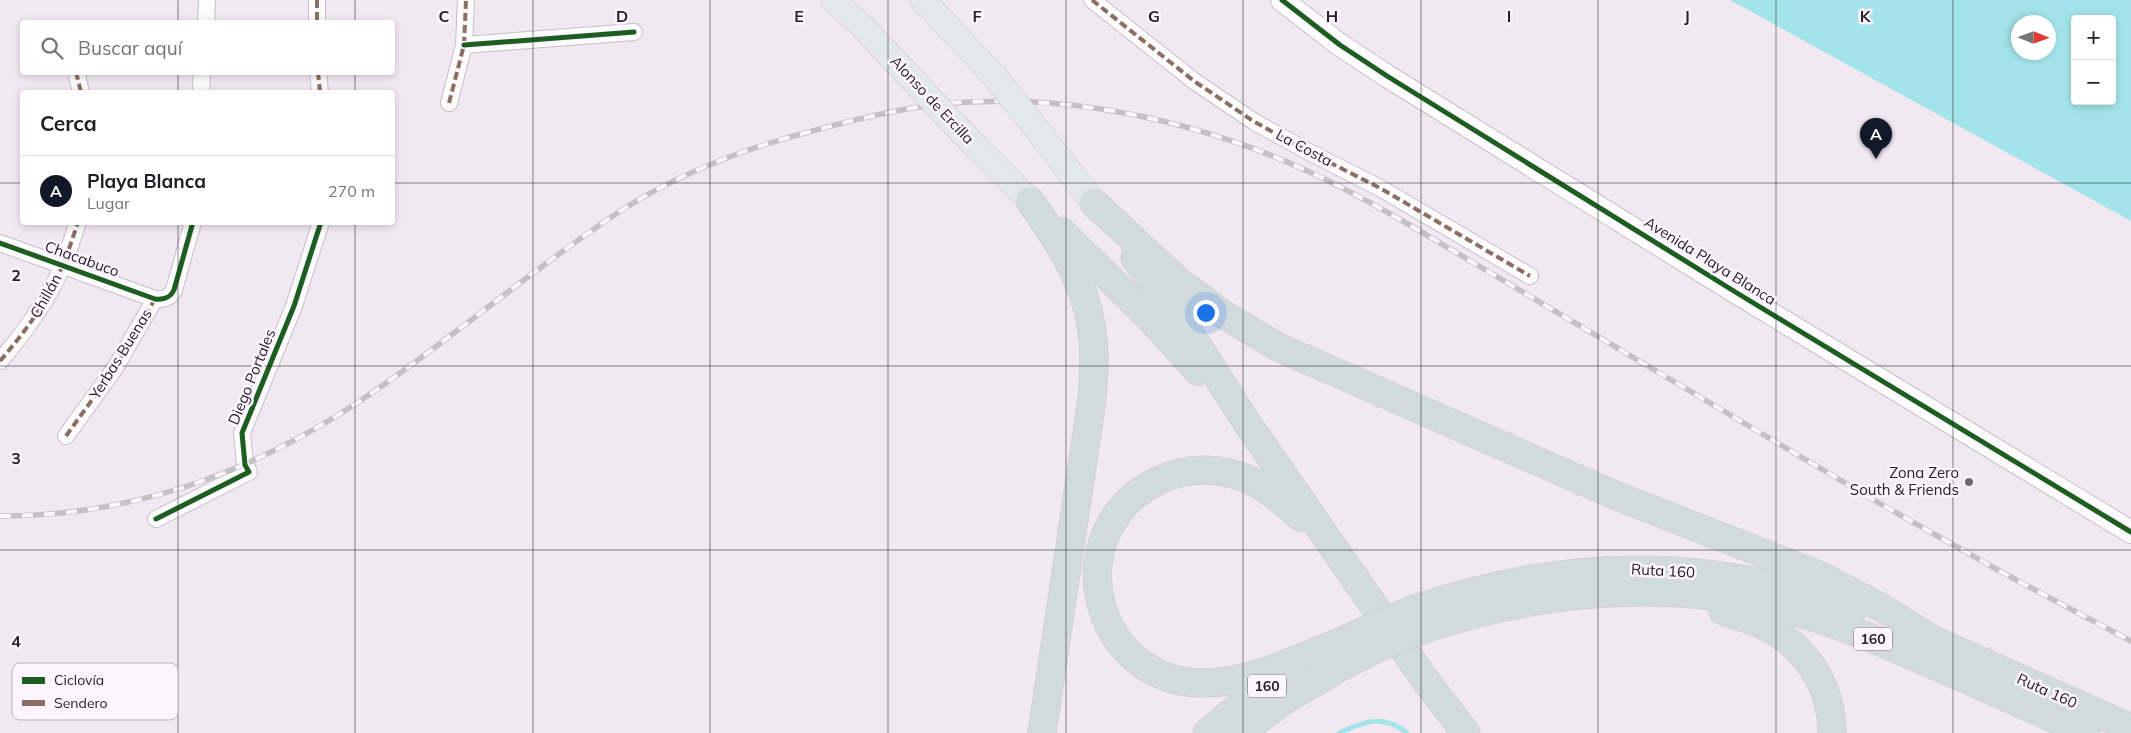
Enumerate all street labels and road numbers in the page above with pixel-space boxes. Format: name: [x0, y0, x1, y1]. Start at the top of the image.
street label: Alonso de Ercilla: [886, 51, 978, 148]
street label: La Costa: [1273, 125, 1336, 170]
street label: Avenida Playa Blanca: [1641, 212, 1780, 309]
street label: Chacabuco: [42, 236, 122, 281]
street label: Chillán: [26, 270, 65, 321]
street label: Yerbas Buenas: [85, 305, 156, 403]
street label: Diego Portales: [224, 326, 279, 428]
street label: Ruta 160: [1630, 559, 1696, 582]
road number: 160: [1854, 628, 1892, 650]
street label: Ruta 160: [2014, 669, 2080, 712]
road number: 160: [1248, 674, 1286, 698]

